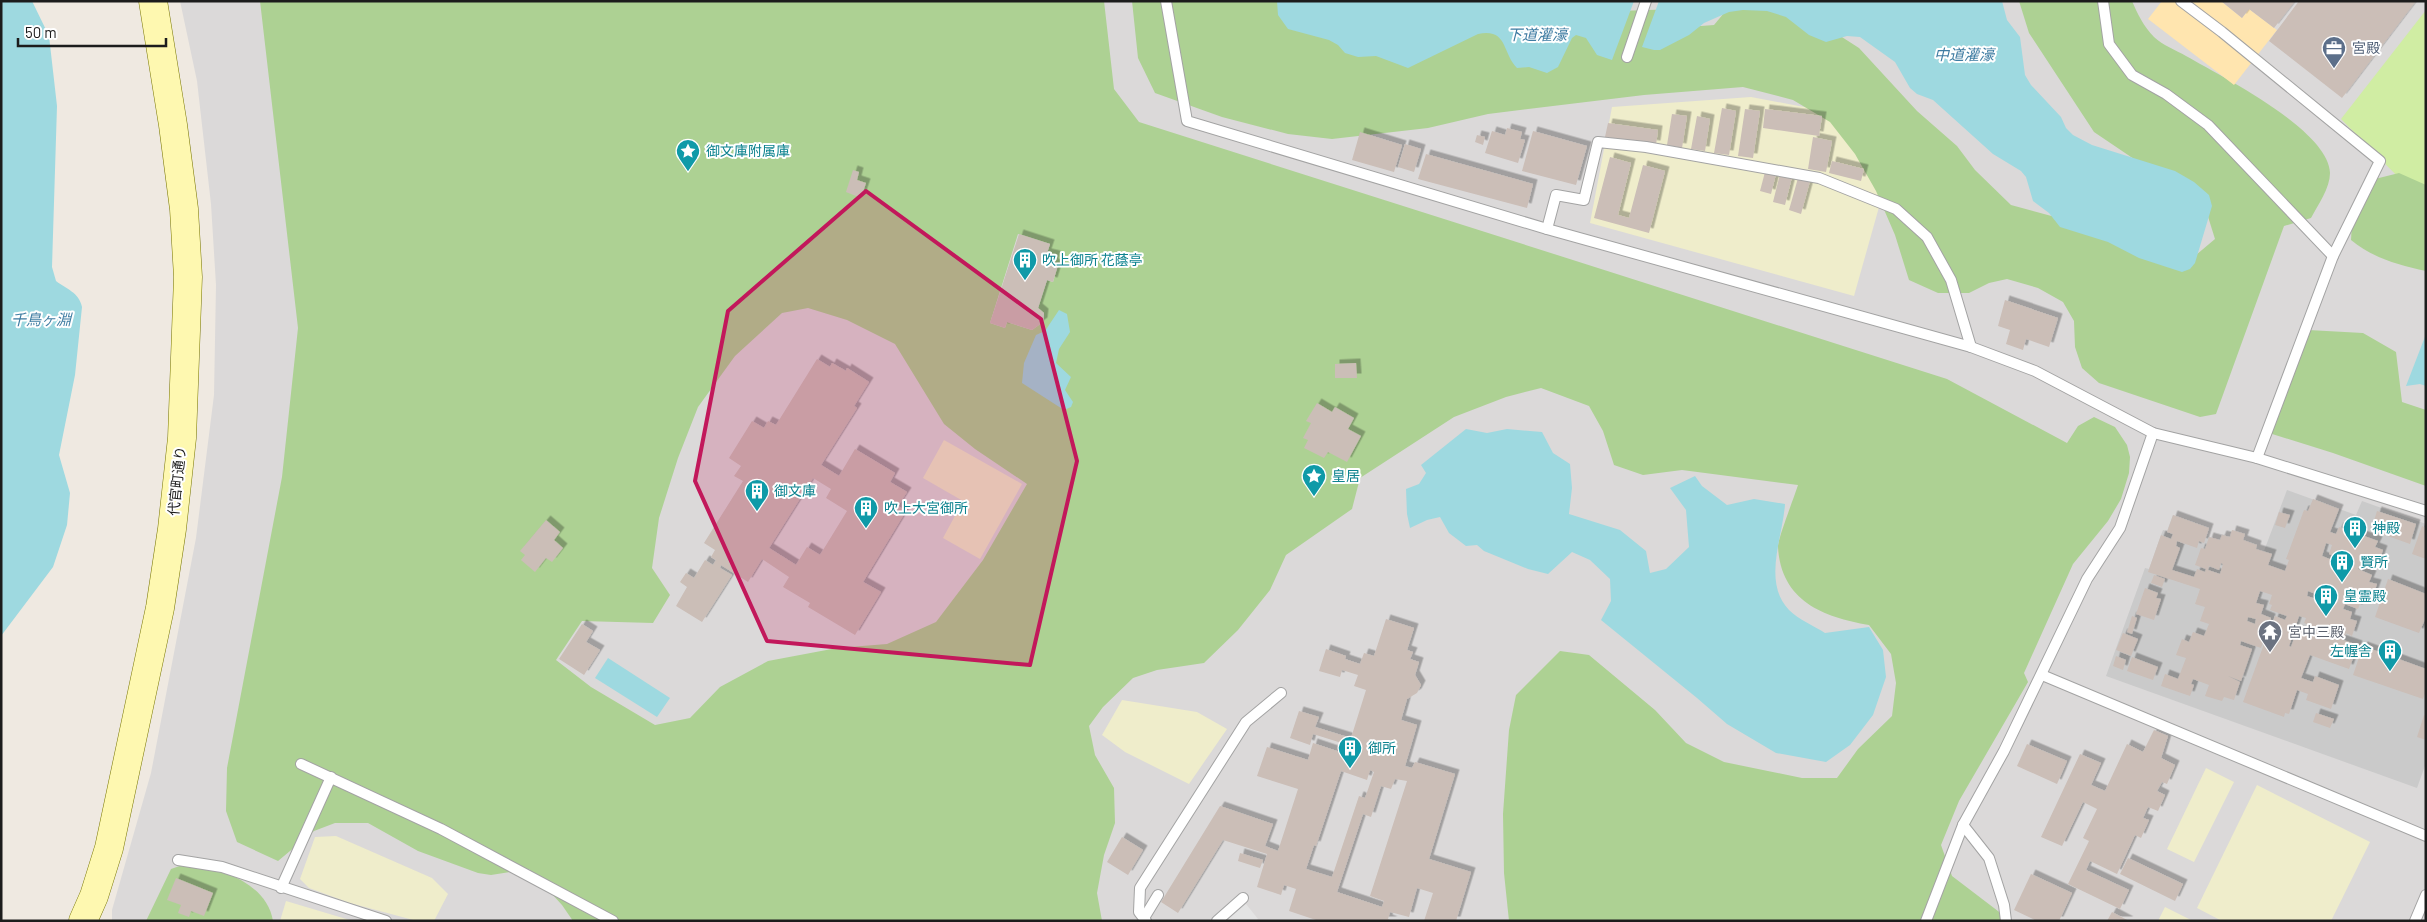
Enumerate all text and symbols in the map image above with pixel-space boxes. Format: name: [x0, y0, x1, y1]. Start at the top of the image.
scale bar: [18, 15, 165, 47]
text: 50 m: [25, 23, 57, 41]
water label: 下道灌濠: [1507, 25, 1570, 43]
office icon: 宮殿: [2321, 35, 2347, 69]
place label: 宮殿: [2352, 39, 2380, 56]
water label: 中道灌濠: [1934, 45, 1997, 63]
place icon: 御文庫附属庫: [675, 138, 701, 172]
place label: 御文庫附属庫: [706, 142, 790, 159]
building icon: 吹上御所 花蔭亭: [1012, 247, 1038, 281]
place label: 吹上御所 花蔭亭: [1042, 251, 1143, 268]
water label: 千鳥ヶ淵: [11, 310, 73, 328]
street label: 代官町通り: [164, 445, 189, 517]
place icon: 皇居: [1301, 463, 1327, 497]
place label: 皇居: [1332, 467, 1360, 484]
building icon: 御文庫: [744, 478, 770, 512]
place label: 御文庫: [774, 482, 816, 499]
building icon: 吹上大宮御所: [853, 495, 879, 529]
place label: 吹上大宮御所: [884, 499, 968, 516]
building icon: 神殿: [2342, 515, 2368, 549]
place label: 神殿: [2372, 519, 2400, 536]
building icon: 賢所: [2329, 549, 2355, 583]
place label: 賢所: [2360, 553, 2388, 570]
building icon: 皇霊殿: [2313, 583, 2339, 617]
place label: 皇霊殿: [2344, 587, 2386, 604]
temple icon: 宮中三殿: [2257, 619, 2283, 653]
place label: 宮中三殿: [2288, 623, 2344, 640]
building icon: 左幄舎: [2377, 638, 2403, 672]
place label: 左幄舎: [2330, 642, 2372, 659]
building icon: 御所: [1337, 735, 1363, 769]
place label: 御所: [1368, 739, 1396, 756]

